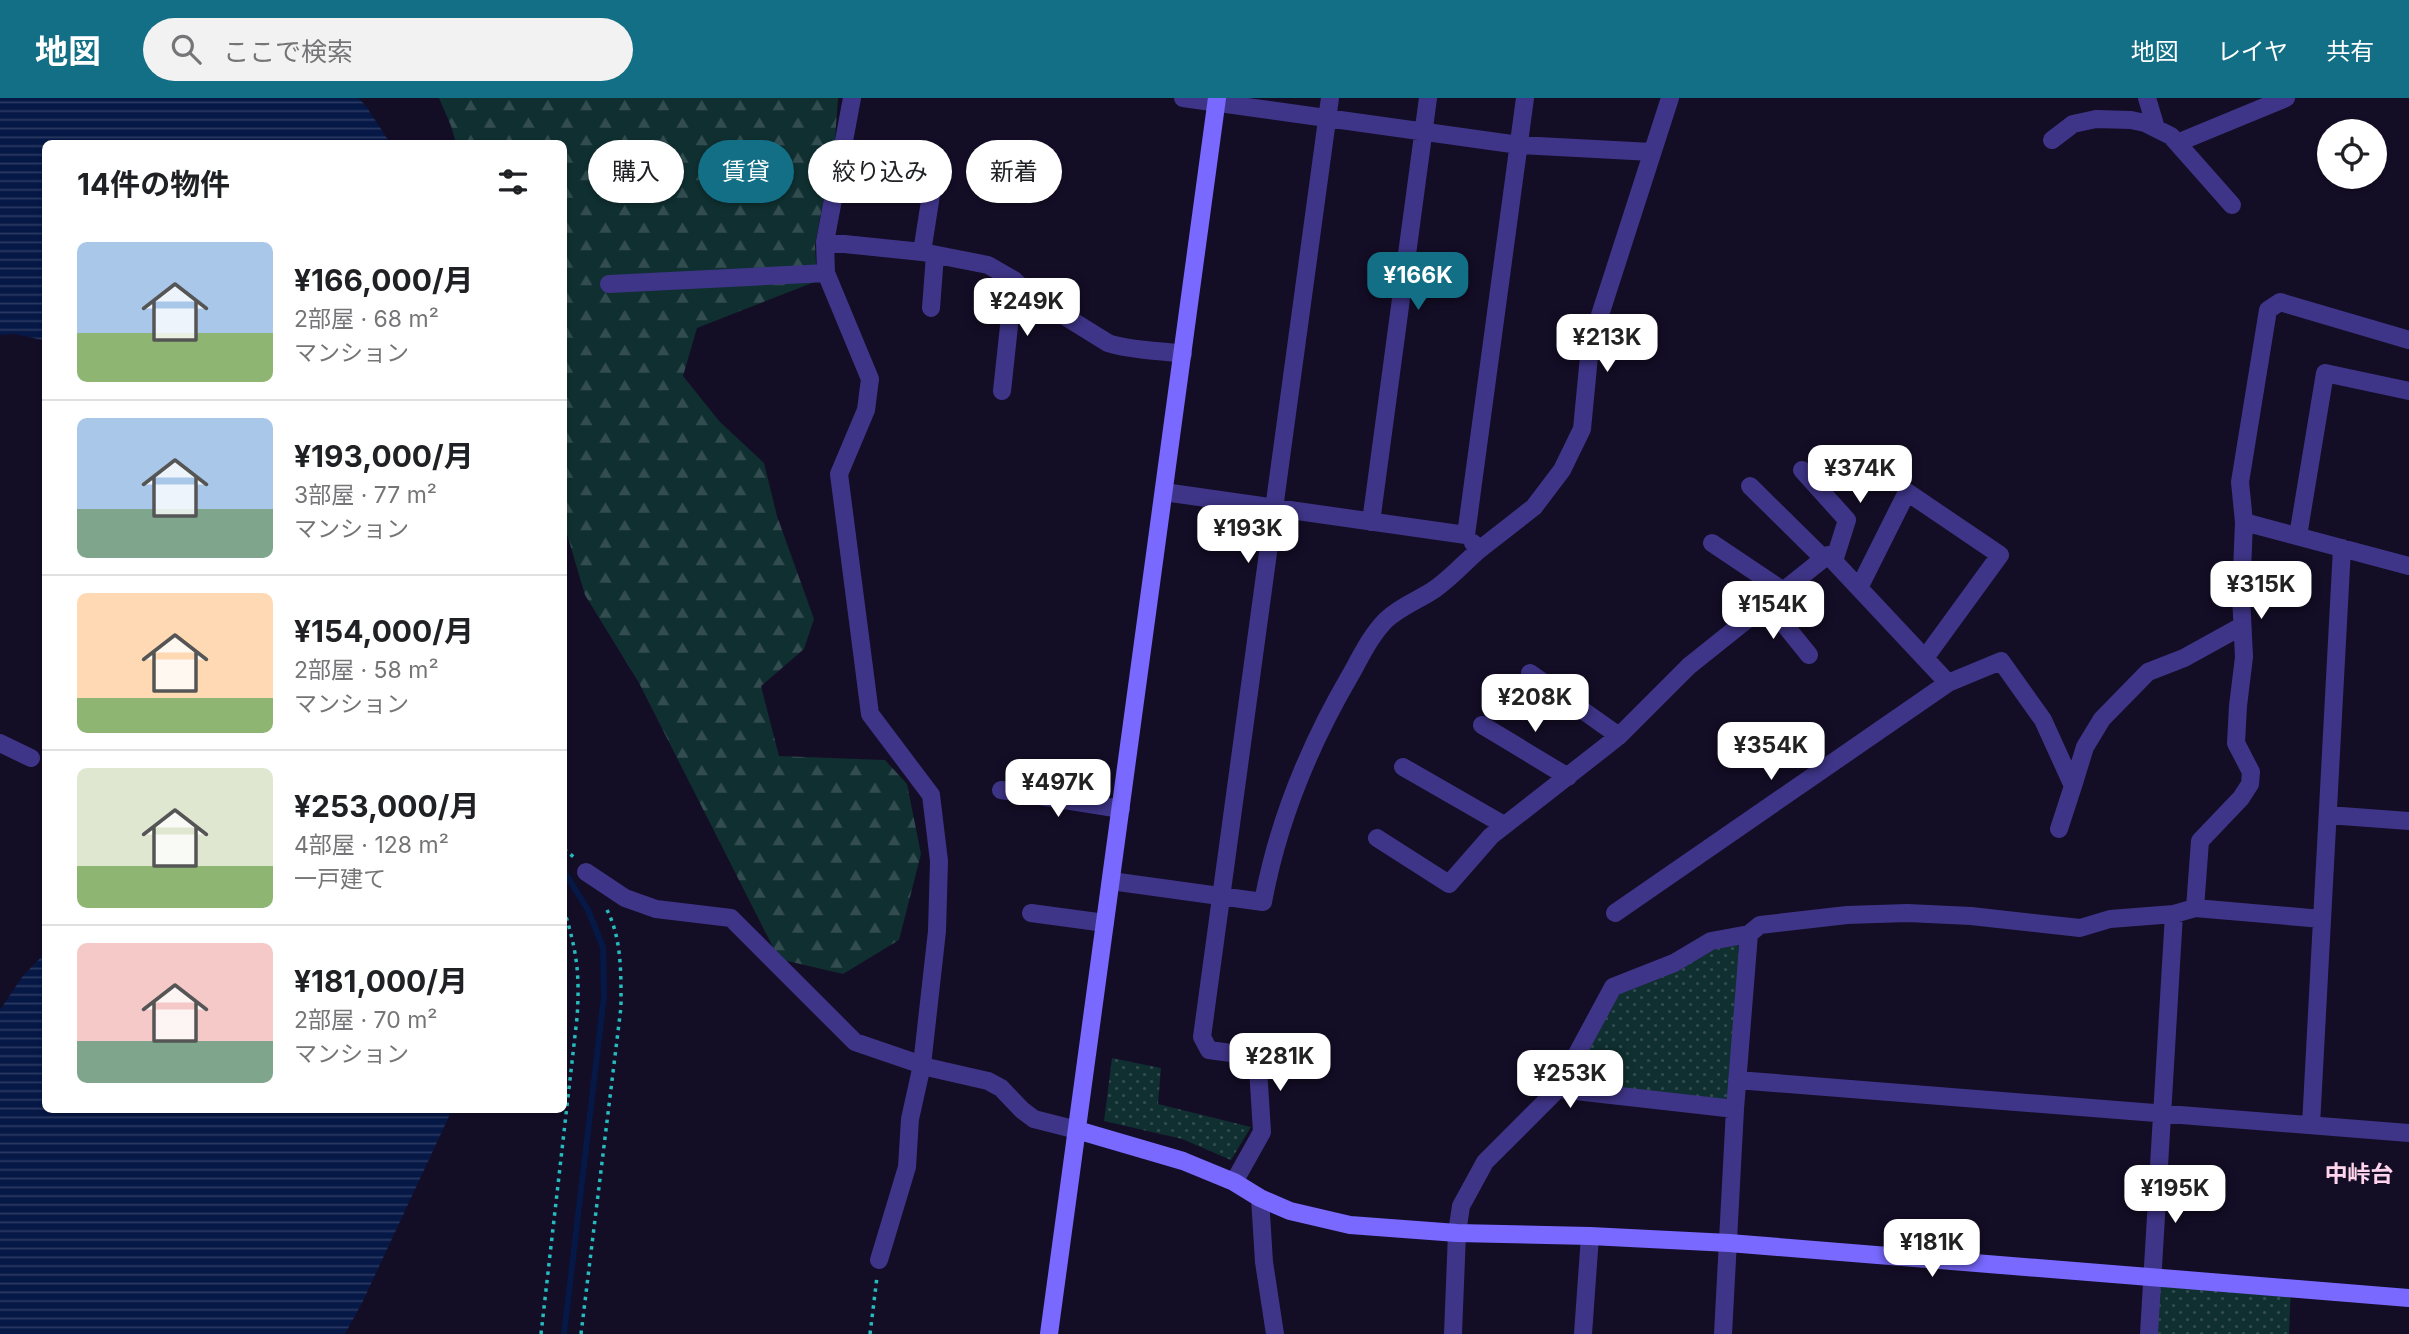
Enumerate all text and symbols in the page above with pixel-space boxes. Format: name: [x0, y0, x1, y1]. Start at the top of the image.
search box: [143, 18, 633, 81]
icon: search: [167, 30, 205, 68]
text: 地図: [35, 31, 101, 71]
text: ここで検索: [223, 36, 353, 67]
text: 地図: [2131, 37, 2179, 66]
text: レイヤ: [2217, 37, 2288, 66]
text: 共有: [2326, 37, 2374, 66]
map controls: [2317, 119, 2387, 189]
button: locate: [2317, 119, 2387, 189]
chip: 購入: [588, 140, 684, 203]
chip: 賃貸: [698, 140, 794, 203]
chip: 絞り込み: [808, 140, 952, 203]
chip: 新着: [966, 140, 1062, 203]
icon: filters: [494, 163, 532, 201]
text: 14件の物件: [77, 166, 230, 202]
pin: ¥166K: [1369, 252, 1467, 312]
text: ¥166K: [1383, 261, 1453, 289]
text: ¥166,000/月: [294, 262, 474, 298]
icon: home: [133, 270, 217, 354]
pin: ¥249K: [978, 278, 1076, 338]
text: ¥249K: [990, 287, 1064, 315]
text: 2部屋 · 68 m²: [294, 305, 439, 333]
pin: ¥213K: [1558, 314, 1656, 374]
text: ¥213K: [1573, 323, 1641, 351]
text: マンション: [294, 339, 409, 367]
text: ¥193,000/月: [294, 438, 474, 474]
icon: home: [133, 446, 217, 530]
pin: ¥374K: [1811, 446, 1909, 505]
text: ¥374K: [1824, 454, 1896, 482]
text: 3部屋 · 77 m²: [294, 481, 437, 509]
pin: ¥193K: [1199, 505, 1297, 565]
text: ¥193K: [1213, 514, 1283, 542]
text: マンション: [294, 515, 409, 543]
pin: ¥315K: [2212, 561, 2310, 621]
text: ¥315K: [2226, 570, 2296, 598]
pin: ¥154K: [1724, 582, 1822, 641]
text: ¥154K: [1738, 590, 1808, 618]
text: ¥154,000/月: [294, 613, 474, 649]
icon: home: [133, 621, 217, 705]
text: 2部屋 · 58 m²: [294, 656, 439, 684]
pin: ¥208K: [1486, 674, 1584, 734]
text: ¥208K: [1498, 683, 1572, 711]
text: マンション: [294, 690, 409, 718]
pin: ¥354K: [1722, 722, 1820, 782]
text: ¥354K: [1734, 731, 1808, 759]
pin: ¥497K: [1009, 760, 1107, 819]
text: ¥497K: [1021, 768, 1095, 796]
text: ¥253,000/月: [294, 788, 479, 824]
icon: home: [133, 796, 217, 880]
text: 4部屋 · 128 m²: [294, 831, 449, 859]
text: 一戸建て: [294, 865, 386, 893]
text: ¥181,000/月: [294, 963, 468, 999]
icon: home: [133, 971, 217, 1055]
text: 2部屋 · 70 m²: [294, 1006, 438, 1034]
pin: ¥281K: [1231, 1034, 1329, 1093]
text: マンション: [294, 1040, 409, 1068]
text: ¥281K: [1245, 1042, 1315, 1070]
pin: ¥253K: [1521, 1051, 1619, 1110]
text: ¥253K: [1533, 1059, 1607, 1087]
district label: 中峠台: [2325, 1160, 2394, 1188]
pin: ¥195K: [2126, 1166, 2224, 1225]
text: ¥195K: [2140, 1174, 2210, 1202]
pin: ¥181K: [1883, 1220, 1981, 1279]
text: ¥181K: [1900, 1228, 1964, 1256]

